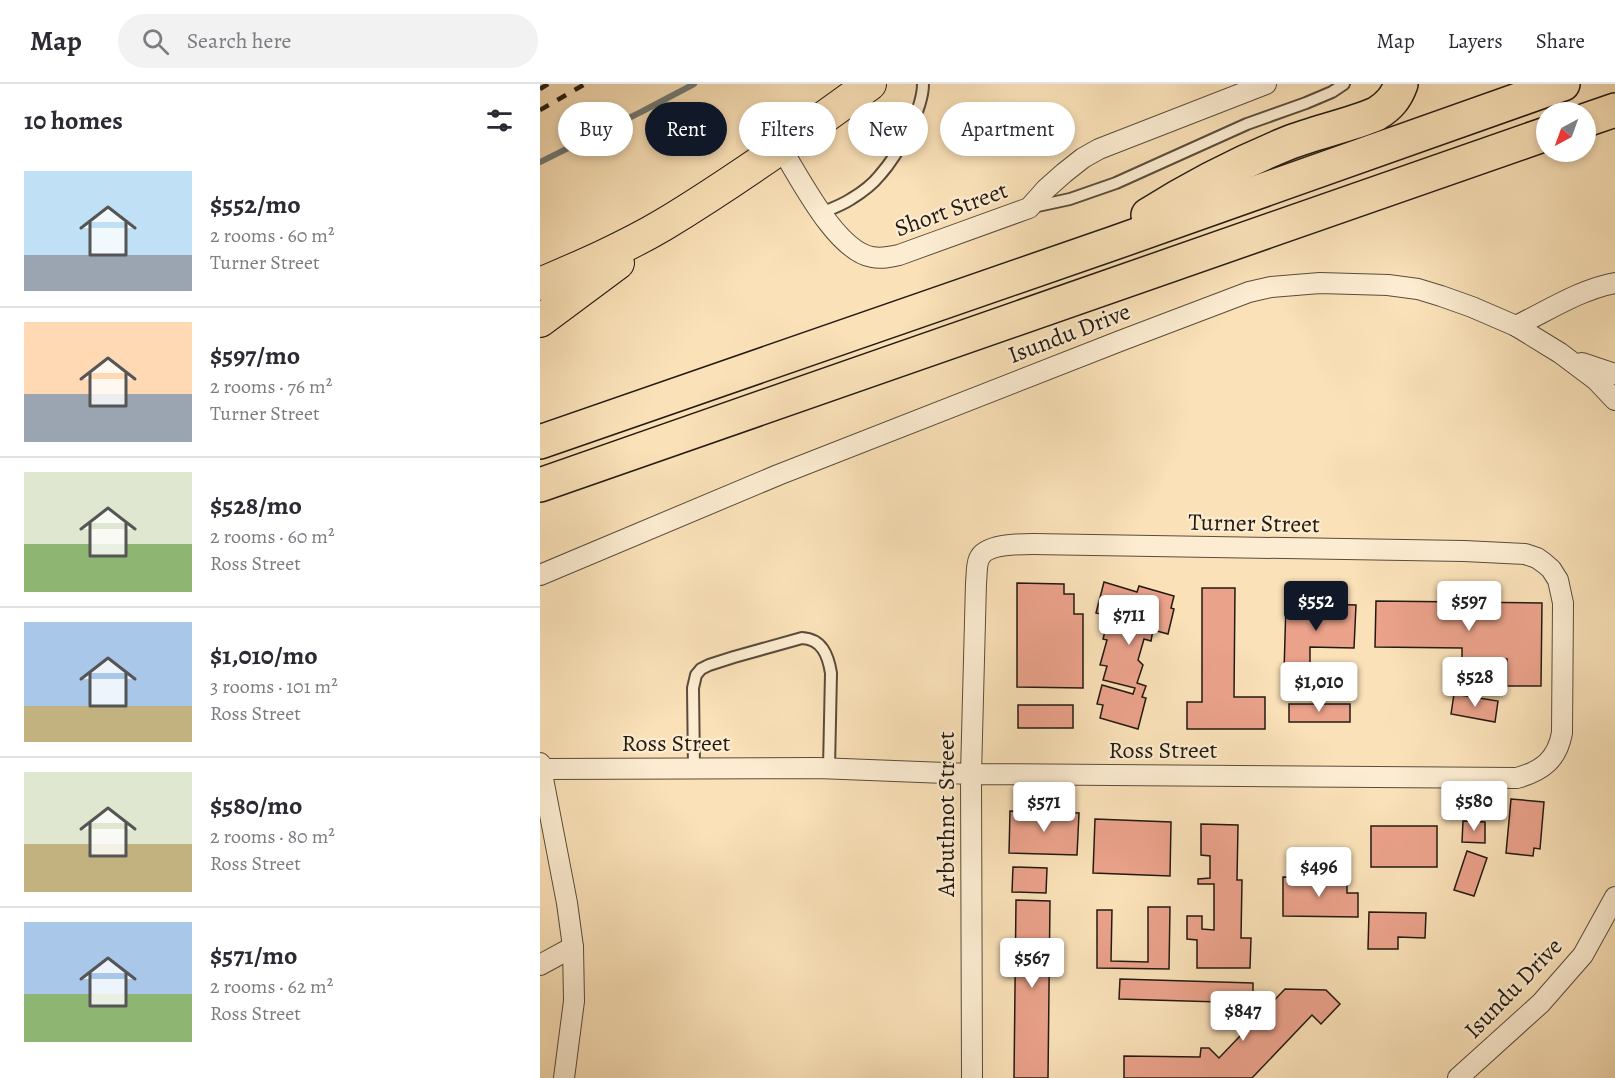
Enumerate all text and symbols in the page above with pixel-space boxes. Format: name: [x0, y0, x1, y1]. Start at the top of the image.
search box: [118, 14, 538, 68]
text: Map: [30, 22, 82, 60]
icon: search: [139, 25, 172, 58]
text: Search here: [187, 26, 291, 56]
text: Map: [1376, 27, 1415, 55]
text: Layers: [1448, 27, 1503, 55]
text: Share: [1536, 27, 1585, 55]
chip: Buy: [558, 102, 633, 156]
chip: Rent: [645, 102, 727, 156]
chip: Filters: [739, 102, 836, 156]
chip: New: [848, 102, 928, 156]
chip: Apartment: [940, 102, 1075, 156]
north arrow: [1536, 102, 1596, 162]
map controls: [1536, 102, 1596, 162]
text: 10 homes: [24, 103, 123, 138]
icon: filters: [483, 104, 516, 137]
street label: Short Street: [890, 174, 1012, 244]
text: $552/mo: [210, 187, 301, 222]
icon: home: [72, 195, 144, 267]
text: 2 rooms · 60 m²: [210, 222, 334, 249]
text: Turner Street: [210, 249, 320, 276]
street label: Isundu Drive: [1003, 295, 1135, 371]
text: $597/mo: [210, 338, 300, 373]
icon: home: [72, 346, 144, 418]
text: 2 rooms · 76 m²: [210, 373, 332, 400]
text: Turner Street: [210, 400, 320, 427]
text: $528/mo: [210, 488, 302, 523]
icon: home: [72, 496, 144, 568]
street label: Turner Street: [1188, 506, 1320, 540]
text: 2 rooms · 60 m²: [210, 523, 334, 550]
text: Ross Street: [210, 550, 301, 577]
pin: $552: [1280, 581, 1352, 632]
pin: $597: [1433, 581, 1505, 632]
text: $552: [1298, 587, 1334, 614]
text: $597: [1451, 587, 1487, 614]
pin: $711: [1093, 595, 1165, 646]
text: $711: [1113, 601, 1145, 628]
text: $1,010/mo: [210, 638, 318, 673]
icon: home: [72, 646, 144, 718]
pin: $528: [1439, 657, 1511, 708]
pin: $1,010: [1270, 662, 1368, 713]
text: $528: [1456, 663, 1494, 690]
text: $1,010: [1294, 668, 1344, 695]
text: 3 rooms · 101 m²: [210, 673, 338, 700]
text: Ross Street: [210, 700, 301, 727]
street label: Ross Street: [622, 727, 731, 759]
street label: Arbuthnot Street: [930, 731, 962, 898]
street label: Ross Street: [1109, 734, 1218, 766]
pin: $580: [1438, 781, 1510, 832]
pin: $571: [1008, 782, 1080, 833]
text: $580: [1455, 787, 1493, 814]
text: $580/mo: [210, 788, 303, 823]
text: $571: [1027, 788, 1061, 815]
icon: home: [72, 796, 144, 868]
text: 2 rooms · 80 m²: [210, 823, 335, 850]
pin: $496: [1283, 847, 1355, 898]
text: Ross Street: [210, 850, 301, 877]
text: $496: [1300, 853, 1338, 880]
street label: Isundu Drive: [1457, 931, 1569, 1045]
text: $571/mo: [210, 938, 297, 973]
pin: $567: [996, 938, 1068, 989]
text: $567: [1014, 944, 1050, 971]
icon: home: [72, 946, 144, 1018]
text: 2 rooms · 62 m²: [210, 973, 333, 1000]
pin: $847: [1207, 991, 1279, 1042]
text: $847: [1225, 997, 1261, 1024]
text: Ross Street: [210, 1000, 301, 1027]

